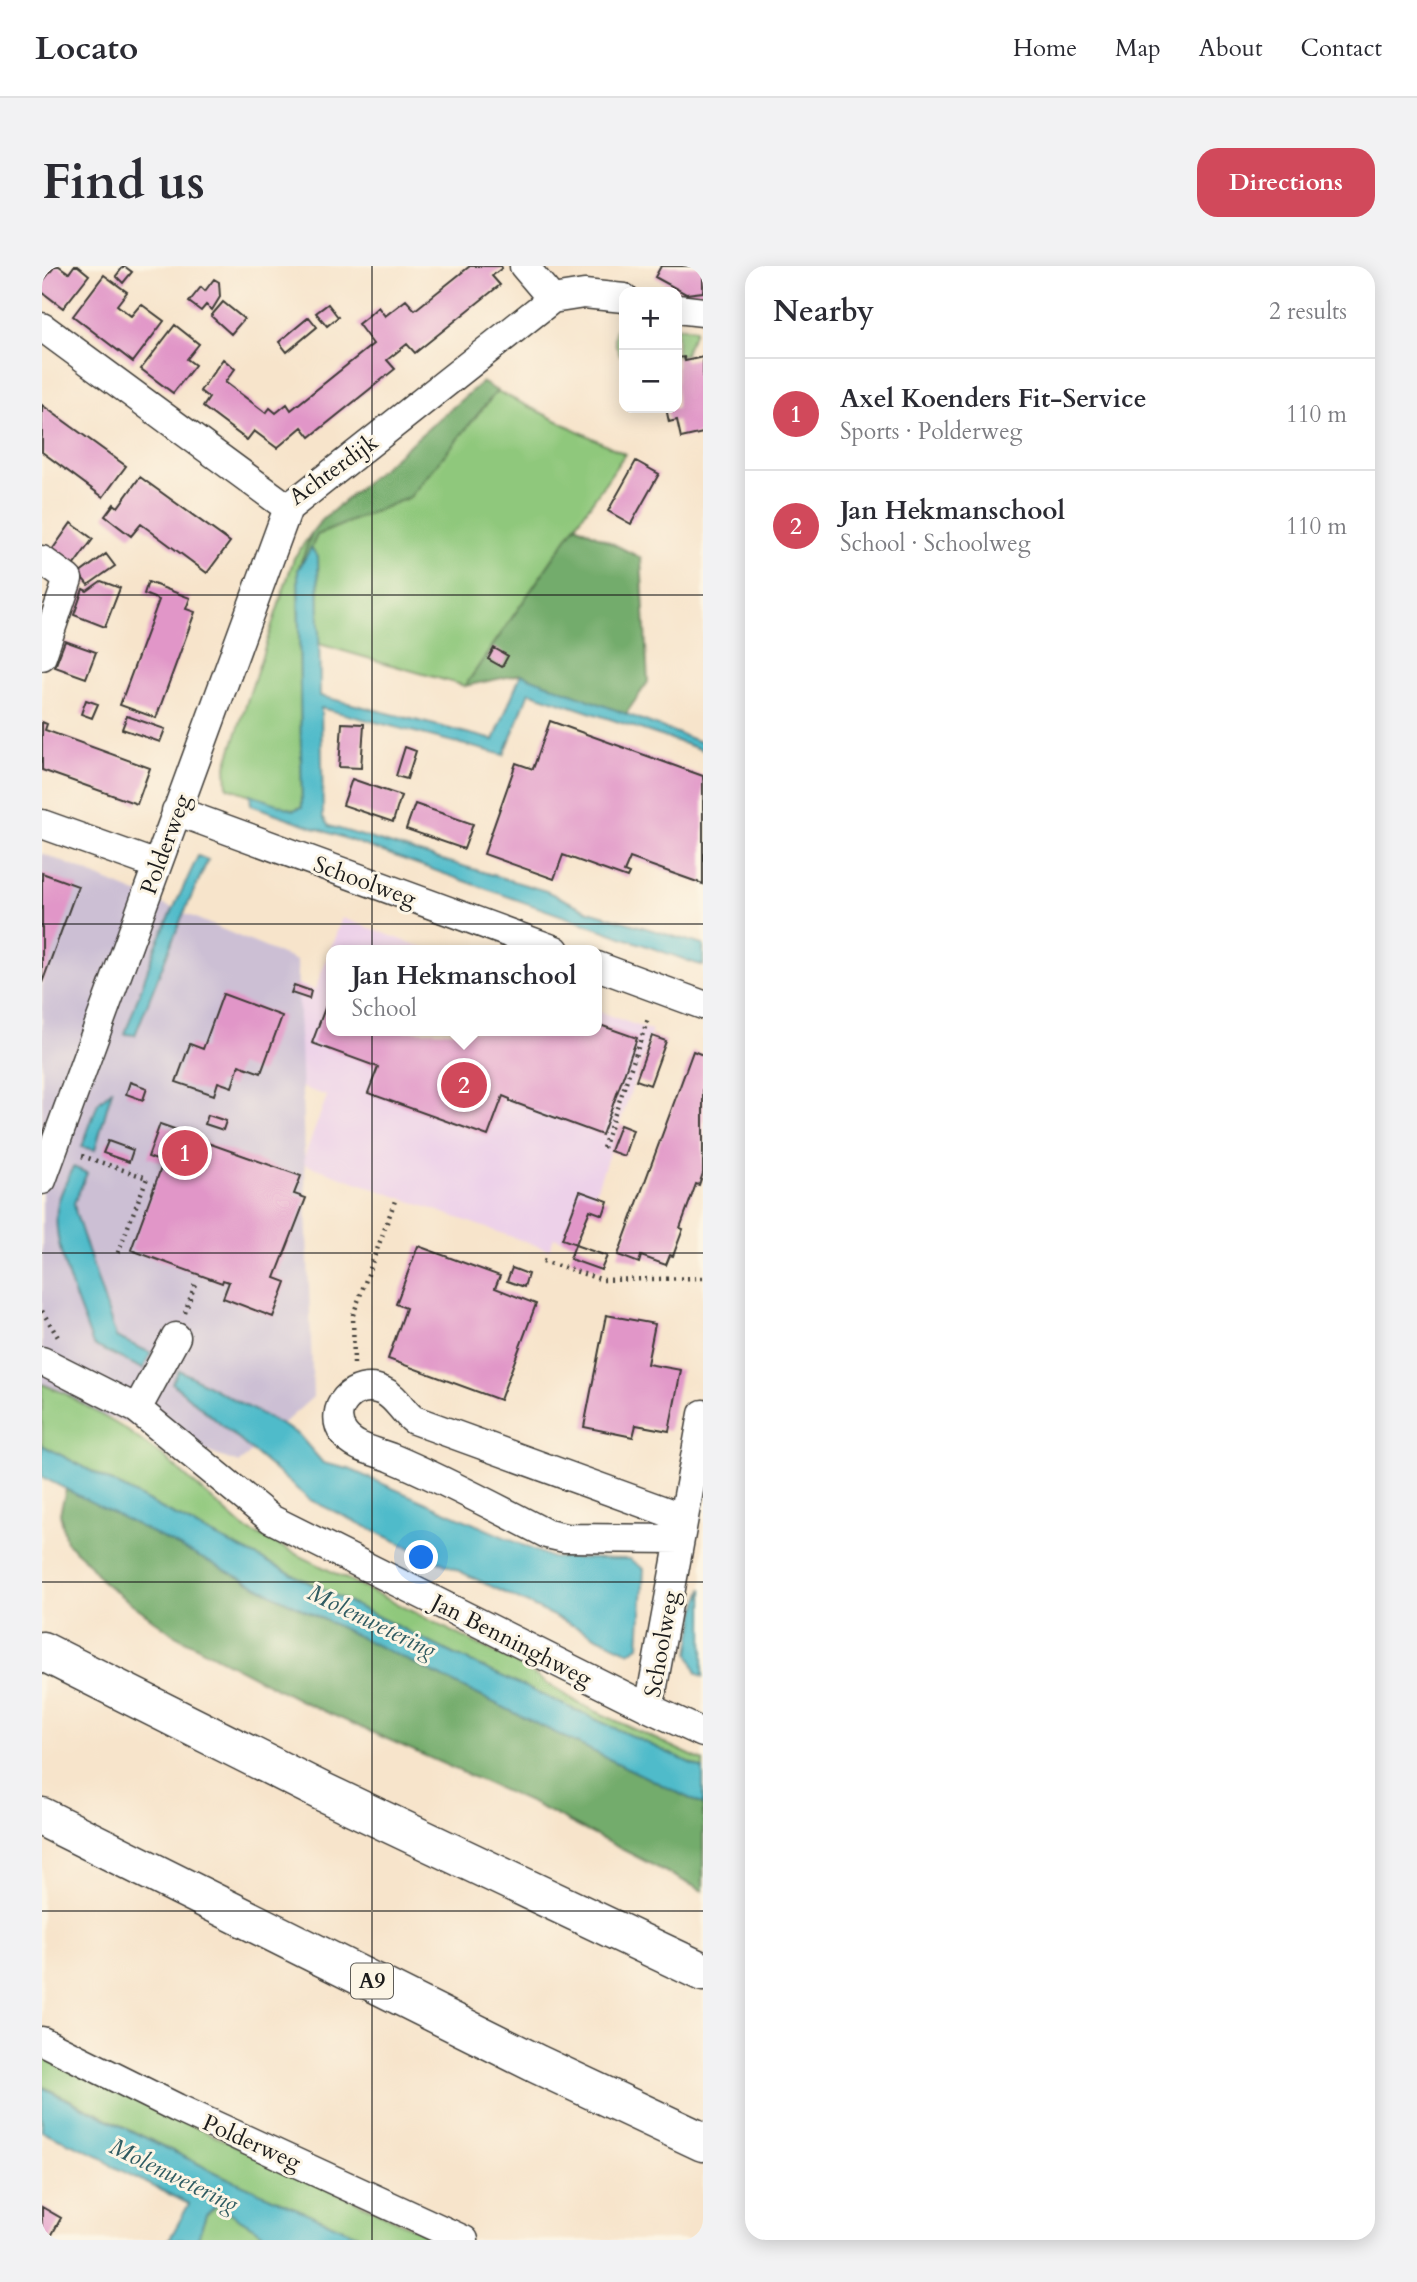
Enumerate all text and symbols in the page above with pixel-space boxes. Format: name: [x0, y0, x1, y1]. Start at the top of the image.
text: Locato: [35, 26, 138, 71]
text: Home: [1013, 32, 1077, 65]
text: Map: [1115, 32, 1161, 65]
text: About: [1199, 32, 1263, 65]
text: Contact: [1301, 32, 1382, 65]
button: Directions: [1197, 148, 1375, 217]
text: Find us: [42, 149, 205, 216]
map controls: [619, 287, 682, 413]
button: +: [619, 287, 682, 350]
text: Nearby: [773, 291, 874, 332]
text: 2 results: [1269, 296, 1347, 327]
button: −: [619, 350, 682, 413]
text: Axel Koenders Fit-Service: [840, 381, 1147, 416]
text: 1: [790, 399, 802, 430]
text: 110 m: [1286, 399, 1347, 430]
text: Sports · Polderweg: [840, 416, 1022, 447]
street label: Achterdijk: [282, 426, 385, 512]
text: Jan Hekmanschool: [840, 493, 1065, 528]
text: 2: [790, 511, 802, 542]
text: 110 m: [1286, 511, 1347, 542]
text: School · Schoolweg: [840, 528, 1031, 559]
street label: Polderweg: [133, 790, 198, 899]
street label: Schoolweg: [309, 849, 421, 914]
popup: [326, 945, 602, 1036]
text: Jan Hekmanschool: [351, 958, 577, 993]
text: School: [351, 993, 417, 1024]
pin: 2: [441, 1059, 487, 1111]
pin: 1: [162, 1127, 208, 1179]
your location: [404, 1540, 438, 1574]
water label: Molenwetering: [302, 1576, 442, 1667]
street label: Jan Benninghweg: [424, 1585, 597, 1694]
street label: Schoolweg: [637, 1589, 686, 1700]
road number: A9: [351, 1964, 393, 1998]
street label: Polderweg: [198, 2107, 306, 2178]
water label: Molenwetering: [104, 2130, 244, 2221]

